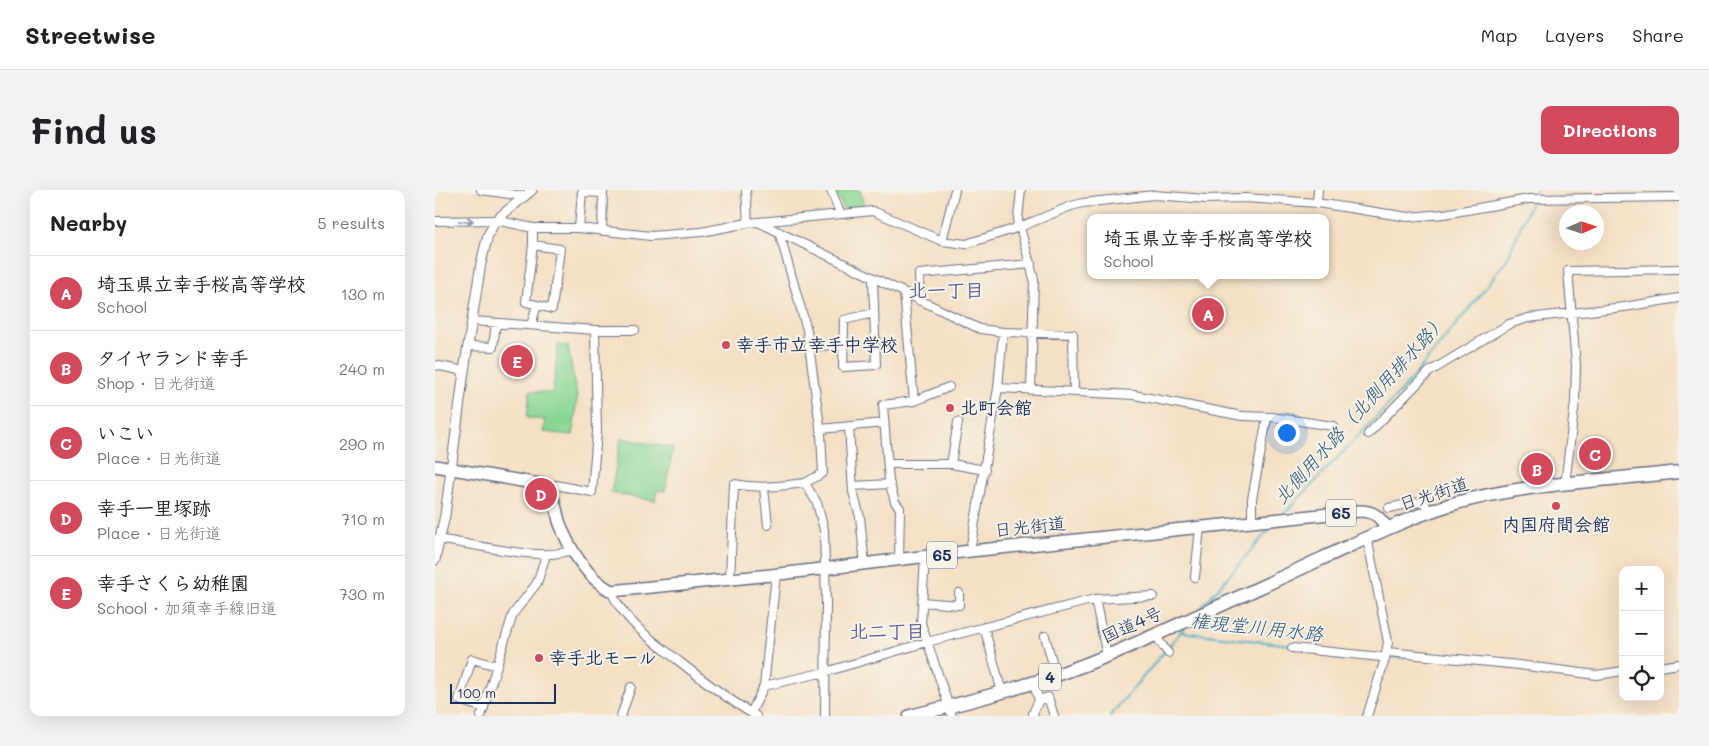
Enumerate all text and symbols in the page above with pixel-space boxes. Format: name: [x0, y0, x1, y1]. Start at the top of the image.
text: Streetwise: [25, 19, 155, 50]
text: Map: [1481, 23, 1517, 47]
text: Layers: [1545, 23, 1604, 47]
text: Share: [1632, 23, 1684, 47]
button: Directions: [1541, 106, 1679, 154]
text: Find us: [30, 107, 157, 153]
north arrow: [1559, 205, 1604, 250]
text: Nearby: [50, 209, 127, 236]
text: 5 results: [317, 212, 385, 233]
popup: [1087, 214, 1329, 279]
one-way arrow: [457, 216, 473, 226]
text: 埼玉県立幸手桜高等学校: [1103, 225, 1313, 250]
text: School: [1103, 250, 1154, 271]
text: 埼玉県立幸手桜高等学校: [97, 271, 306, 296]
district label: 北一丁目: [908, 277, 984, 302]
text: A: [60, 283, 72, 304]
text: 130 m: [341, 283, 385, 304]
pin: A: [1192, 295, 1224, 333]
text: School: [97, 296, 147, 317]
water label: 北側用水路（北側用排水路）: [1268, 309, 1452, 509]
place label: 幸手市立幸手中学校: [736, 332, 898, 356]
marker: 幸手市立幸手中学校: [720, 339, 732, 351]
pin: E: [501, 342, 533, 380]
text: タイヤランド幸手: [97, 345, 248, 370]
text: B: [61, 358, 71, 379]
text: 240 m: [339, 358, 385, 379]
text: Shop · 日光街道: [97, 372, 216, 393]
place label: 北町会館: [960, 395, 1032, 419]
marker: 北町会館: [944, 402, 956, 414]
text: いこい: [97, 420, 154, 445]
your location: [1274, 420, 1300, 446]
text: C: [60, 433, 72, 454]
text: 290 m: [339, 433, 385, 454]
pin: C: [1579, 435, 1611, 473]
text: Place · 日光街道: [97, 447, 221, 468]
pin: B: [1521, 450, 1553, 488]
street label: 日光街道: [1396, 471, 1472, 516]
pin: D: [525, 475, 557, 513]
text: 幸手一里塚跡: [97, 495, 211, 520]
road number: 65: [1326, 499, 1356, 526]
marker: 内国府間会館: [1550, 500, 1562, 512]
text: D: [60, 508, 72, 529]
text: 710 m: [341, 508, 385, 529]
street label: 日光街道: [993, 510, 1067, 542]
place label: 内国府間会館: [1502, 512, 1610, 536]
text: Place · 日光街道: [97, 522, 221, 543]
road number: 65: [927, 542, 957, 568]
map controls: [1619, 566, 1664, 701]
button: +: [1619, 566, 1664, 611]
text: 幸手さくら幼稚園: [97, 570, 249, 595]
text: E: [61, 583, 71, 604]
text: 730 m: [339, 583, 385, 604]
text: School · 加須幸手線旧道: [97, 597, 277, 618]
street label: 国道4号: [1097, 600, 1166, 648]
water label: 権現堂川用水路: [1190, 607, 1325, 646]
button: −: [1619, 611, 1664, 656]
district label: 北二丁目: [849, 618, 925, 643]
place label: 幸手北モール: [549, 645, 656, 669]
marker: 幸手北モール: [533, 652, 545, 664]
button: locate: [1619, 656, 1664, 701]
road number: 4: [1039, 664, 1061, 691]
scale bar: [450, 681, 556, 704]
text: 100 m: [457, 683, 496, 702]

